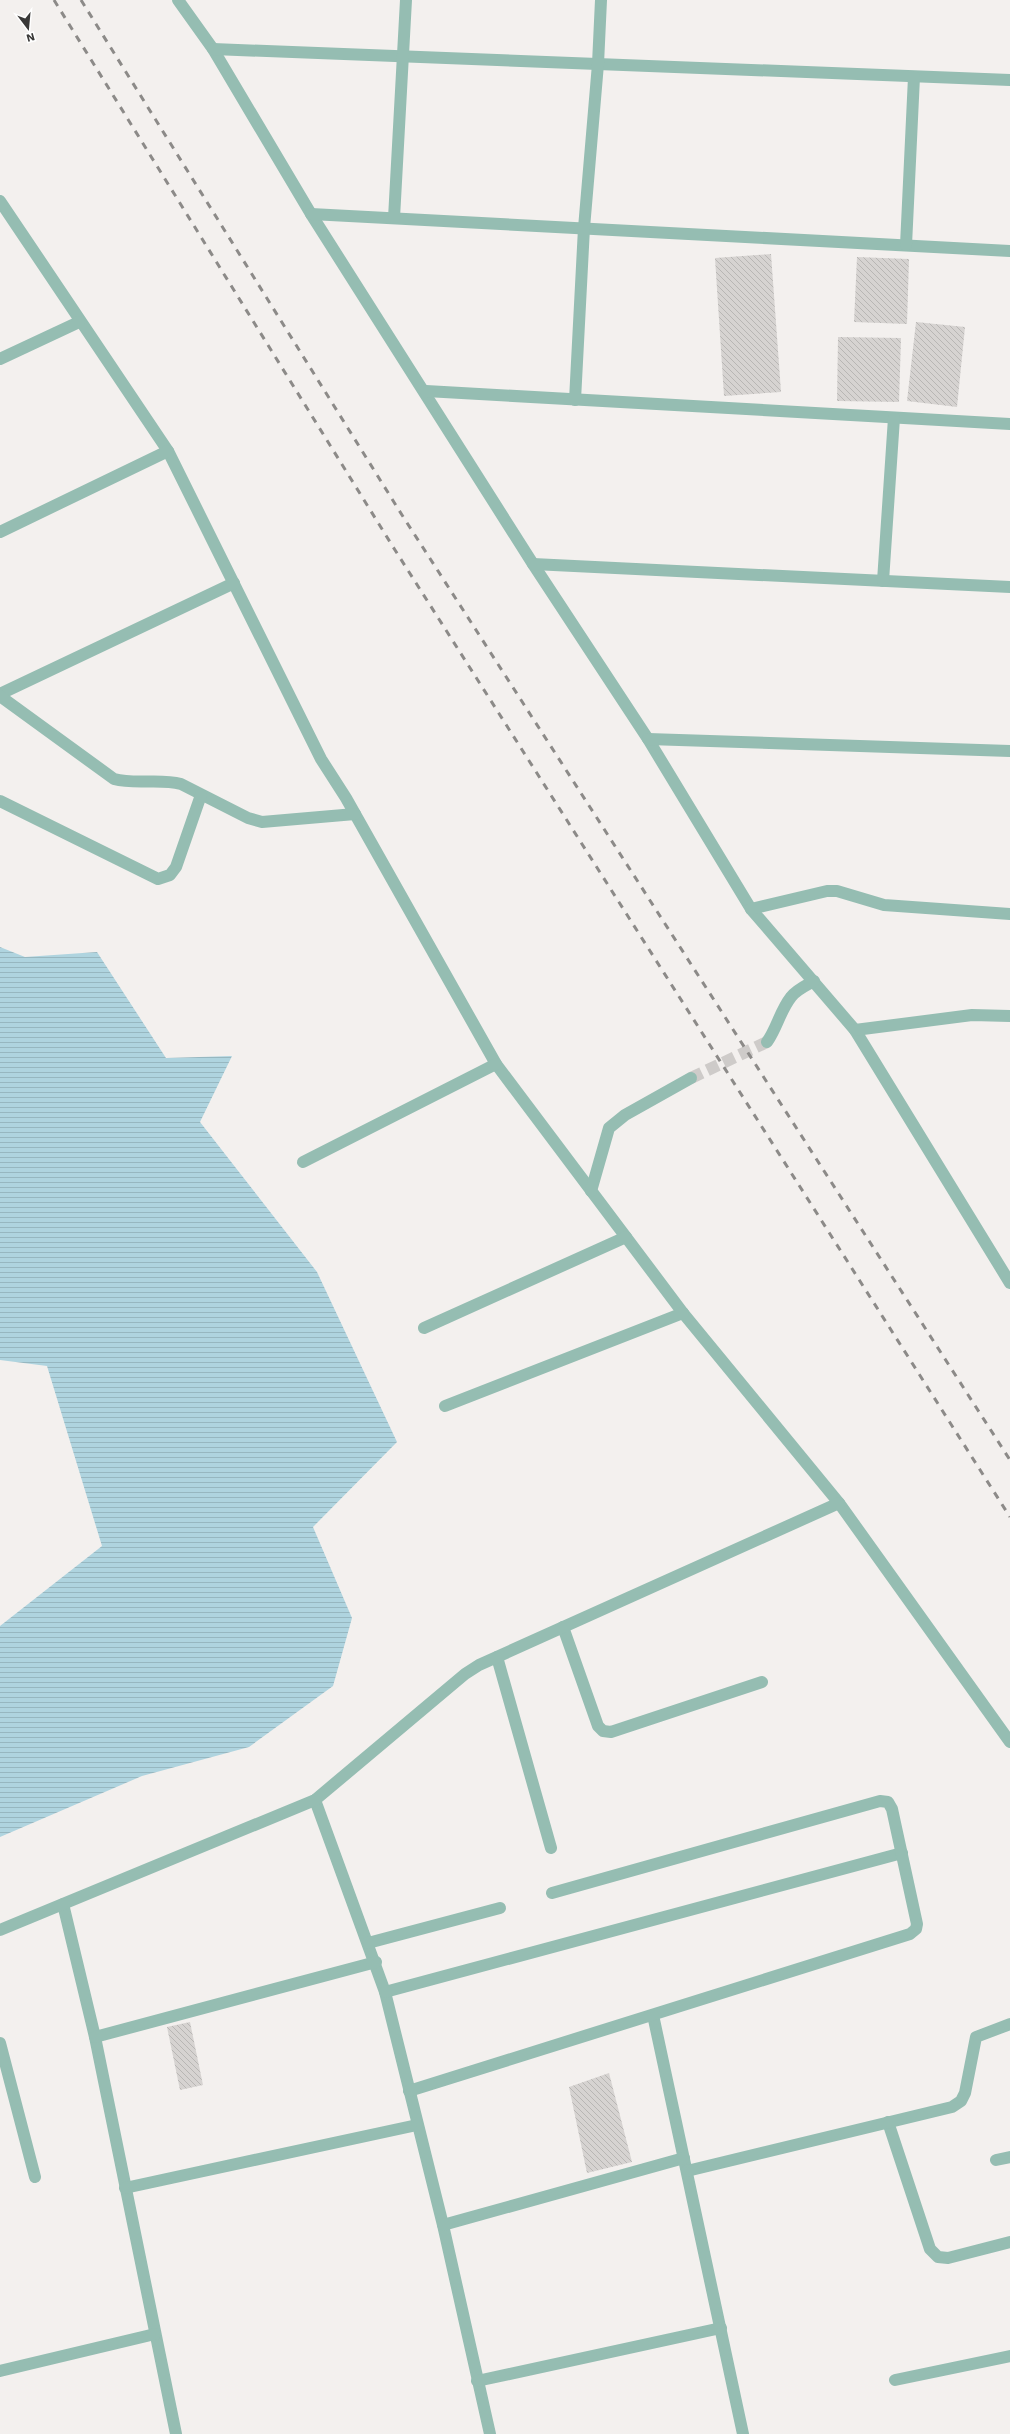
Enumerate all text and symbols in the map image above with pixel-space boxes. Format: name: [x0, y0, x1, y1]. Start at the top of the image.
north arrow: [8, 8, 48, 48]
text: N: [25, 30, 36, 45]

